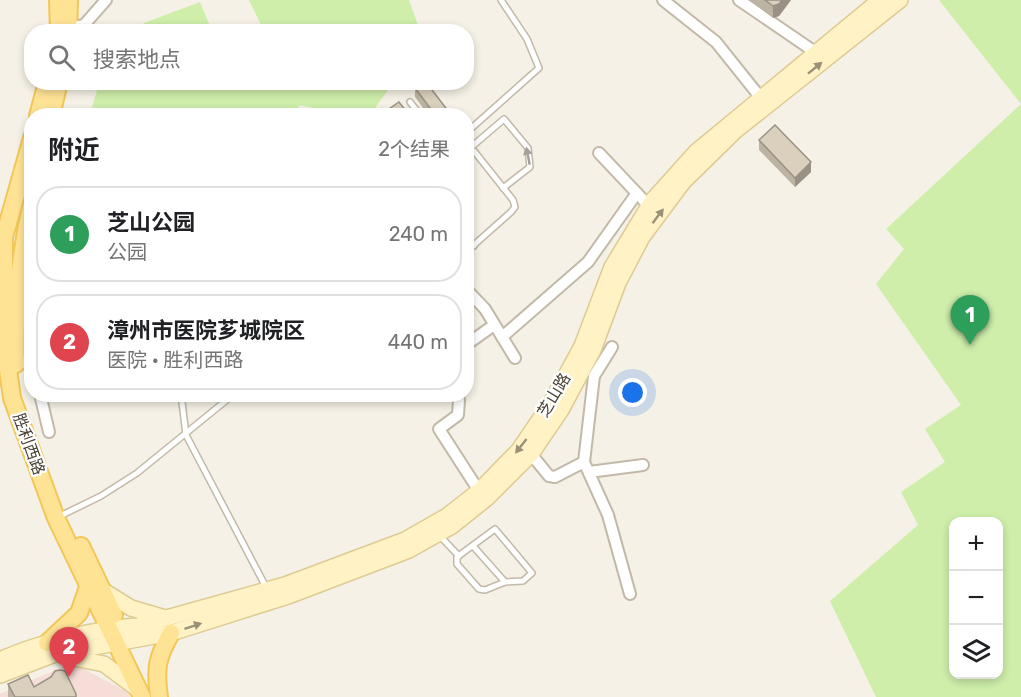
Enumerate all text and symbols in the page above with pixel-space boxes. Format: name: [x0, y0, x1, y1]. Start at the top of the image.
search box: [24, 24, 474, 90]
icon: search: [45, 41, 78, 74]
text: 搜索地点: [93, 46, 181, 73]
one-way arrow: [807, 62, 822, 75]
text: 附近: [48, 135, 100, 166]
text: 2个结果: [378, 137, 450, 161]
one-way arrow: [523, 146, 532, 165]
one-way arrow: [652, 208, 664, 223]
text: 芝山公园: [107, 209, 195, 236]
text: 1: [65, 222, 74, 246]
text: 240 m: [389, 222, 448, 246]
text: 公园: [107, 240, 147, 264]
pin: 1: [950, 296, 990, 345]
text: 漳州市医院芗城院区: [107, 317, 305, 344]
text: 2: [63, 330, 76, 354]
text: 440 m: [388, 330, 448, 354]
text: 医院 · 胜利西路: [107, 348, 243, 372]
street label: 芝山路: [533, 370, 575, 420]
your location: [618, 378, 647, 407]
street label: 胜利西路: [9, 411, 49, 477]
one-way arrow: [514, 438, 527, 454]
map controls: [949, 517, 1003, 679]
button: +: [949, 517, 1003, 571]
button: −: [949, 571, 1003, 625]
one-way arrow: [184, 621, 202, 630]
button: layers: [949, 625, 1003, 679]
pin: 2: [50, 628, 88, 677]

